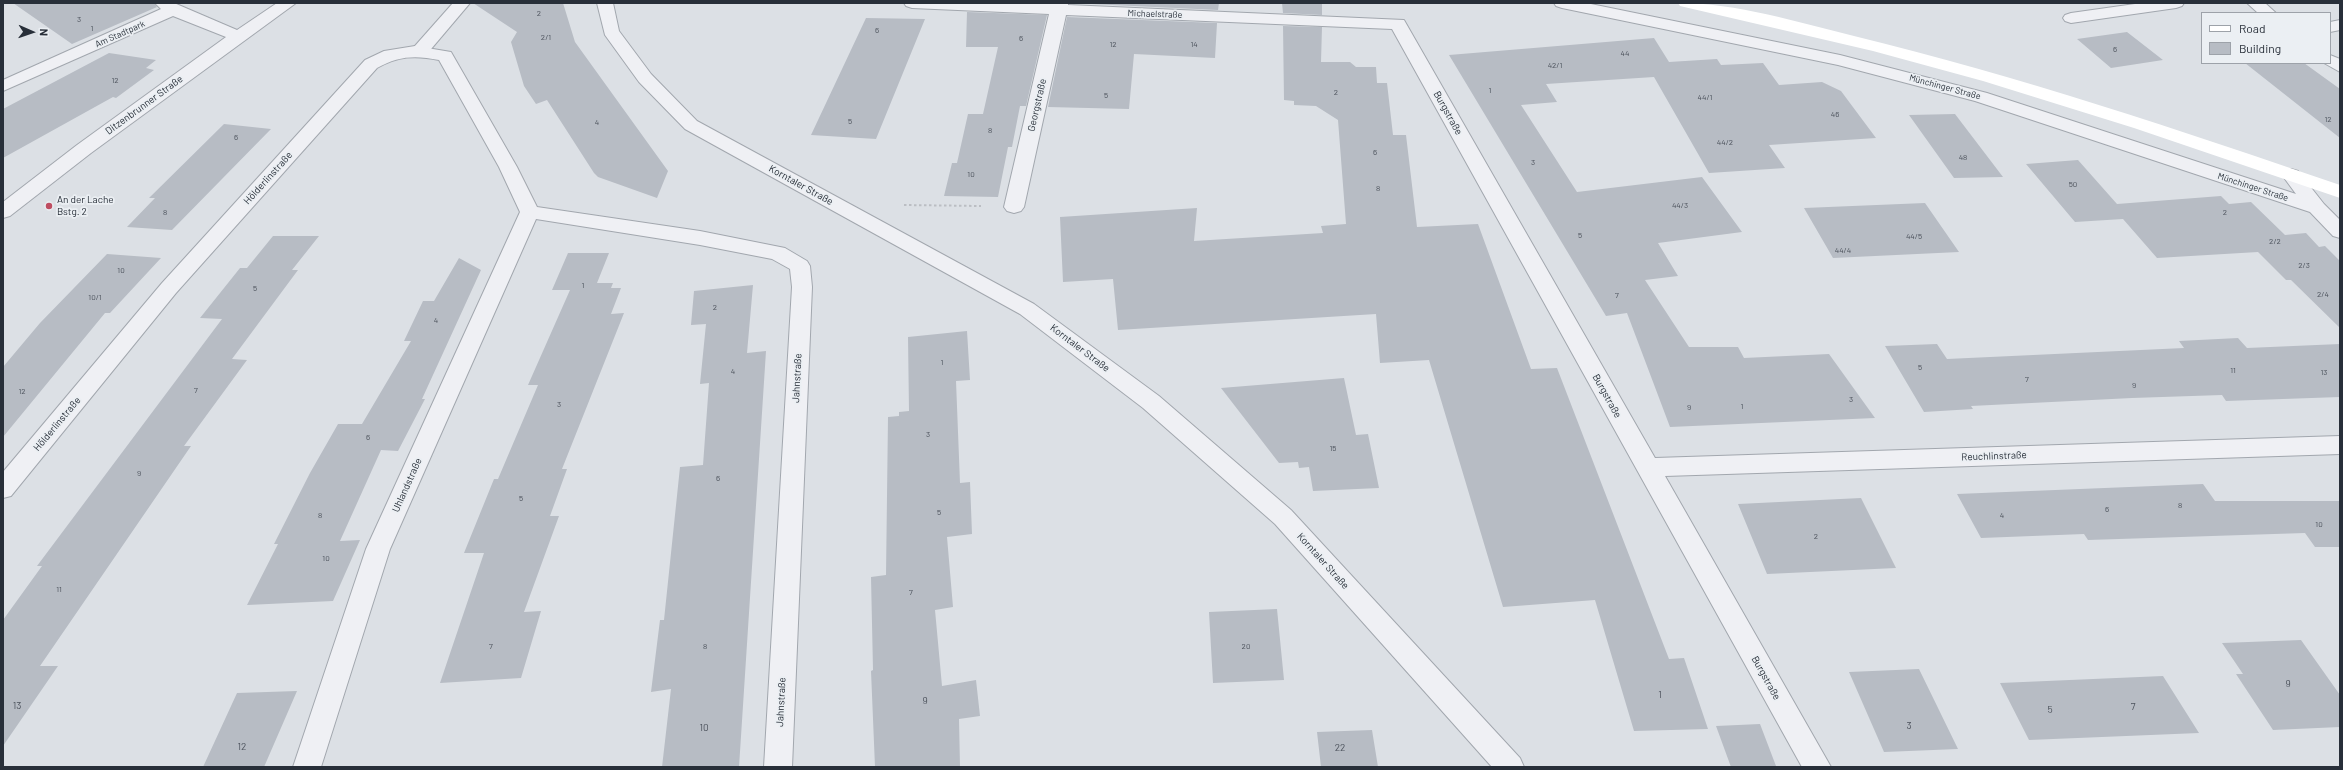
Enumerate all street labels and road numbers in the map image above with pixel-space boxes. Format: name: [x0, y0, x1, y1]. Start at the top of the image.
street label: Michaelstraße: [1127, 8, 1183, 20]
street label: Am Stadtpark: [93, 18, 147, 50]
street label: Münchinger Straße: [1908, 72, 1982, 102]
street label: Ditzenbrunner Straße: [103, 73, 185, 137]
street label: Georgstraße: [1025, 77, 1049, 133]
street label: Burgstraße: [1431, 89, 1465, 137]
street label: Hölderlinstraße: [241, 149, 295, 207]
street label: Korntaler Straße: [767, 162, 835, 208]
street label: Münchinger Straße: [2216, 170, 2290, 204]
street label: Korntaler Straße: [1048, 322, 1112, 374]
street label: Jahnstraße: [790, 353, 804, 403]
street label: Burgstraße: [1590, 372, 1624, 420]
street label: Hölderlinstraße: [31, 395, 83, 453]
street label: Reuchlinstraße: [1961, 449, 2027, 463]
street label: Uhlandstraße: [390, 456, 424, 514]
street label: Korntaler Straße: [1295, 530, 1351, 592]
street label: Burgstraße: [1749, 654, 1783, 702]
street label: Jahnstraße: [774, 677, 788, 727]

